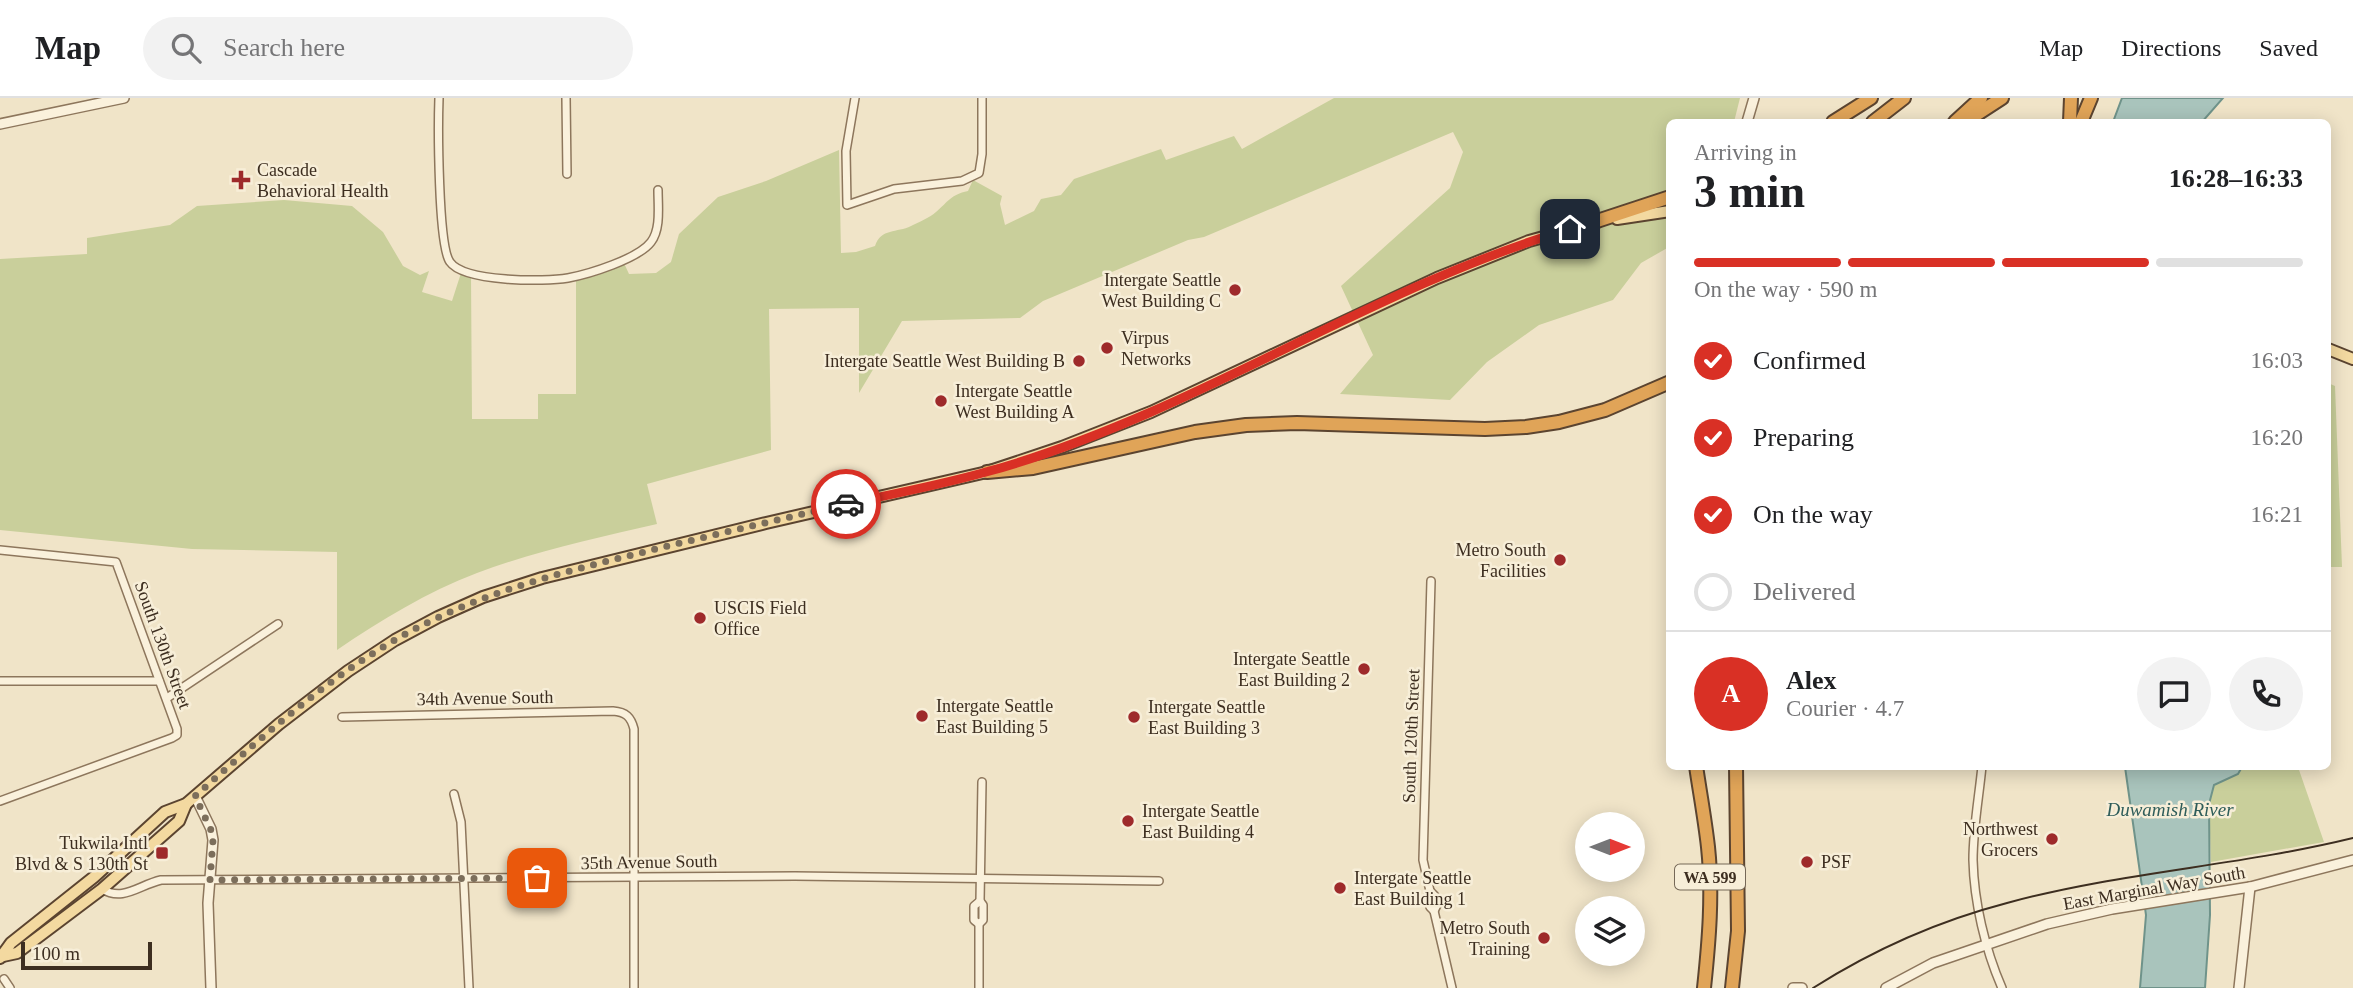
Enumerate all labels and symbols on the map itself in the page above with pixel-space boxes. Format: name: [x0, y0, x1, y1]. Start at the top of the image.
place label: Cascade Behavioral Health: [257, 160, 388, 201]
marker: Cascade Behavioral Health: [231, 170, 251, 190]
pin: [1540, 199, 1600, 259]
place label: Intergate Seattle West Building C: [1101, 270, 1221, 311]
marker: Intergate Seattle West Building C: [1227, 282, 1243, 298]
place label: Virpus Networks: [1121, 328, 1191, 369]
marker: Virpus Networks: [1099, 340, 1115, 356]
place label: Intergate Seattle West Building B: [824, 351, 1065, 371]
marker: Intergate Seattle West Building B: [1071, 353, 1087, 369]
place label: Intergate Seattle West Building A: [955, 381, 1075, 422]
marker: Intergate Seattle West Building A: [933, 393, 949, 409]
courier: [811, 469, 881, 539]
place label: Metro South Facilities: [1455, 540, 1546, 581]
marker: Metro South Facilities: [1552, 552, 1568, 568]
street label: South 130th Street: [131, 579, 195, 711]
place label: USCIS Field Office: [714, 598, 807, 639]
marker: USCIS Field Office: [692, 610, 708, 626]
place label: Intergate Seattle East Building 2: [1233, 649, 1350, 690]
marker: Intergate Seattle East Building 2: [1356, 661, 1372, 677]
street label: South 120th Street: [1399, 669, 1423, 803]
street label: 34th Avenue South: [416, 687, 554, 709]
place label: Intergate Seattle East Building 5: [936, 696, 1053, 737]
place label: Intergate Seattle East Building 3: [1148, 697, 1265, 738]
marker: Intergate Seattle East Building 5: [914, 708, 930, 724]
marker: Intergate Seattle East Building 3: [1126, 709, 1142, 725]
water label: Duwamish River: [2105, 799, 2234, 820]
place label: Intergate Seattle East Building 4: [1142, 801, 1259, 842]
north arrow: [1575, 812, 1645, 882]
marker: Intergate Seattle East Building 4: [1120, 813, 1136, 829]
place label: Northwest Grocers: [1963, 819, 2038, 860]
marker: Northwest Grocers: [2044, 831, 2060, 847]
place label: Tukwila Intl Blvd & S 130th St: [15, 833, 148, 874]
marker: Tukwila Intl Blvd & S 130th St: [154, 845, 170, 861]
pin: [507, 848, 567, 908]
street label: 35th Avenue South: [580, 851, 718, 873]
place label: PSF: [1821, 852, 1851, 872]
marker: PSF: [1799, 854, 1815, 870]
street label: East Marginal Way South: [2061, 862, 2247, 914]
road number: WA 599: [1675, 864, 1745, 890]
place label: Intergate Seattle East Building 1: [1354, 868, 1471, 909]
marker: Intergate Seattle East Building 1: [1332, 880, 1348, 896]
place label: Metro South Training: [1439, 918, 1530, 959]
marker: Metro South Training: [1536, 930, 1552, 946]
scale bar: [21, 939, 152, 971]

